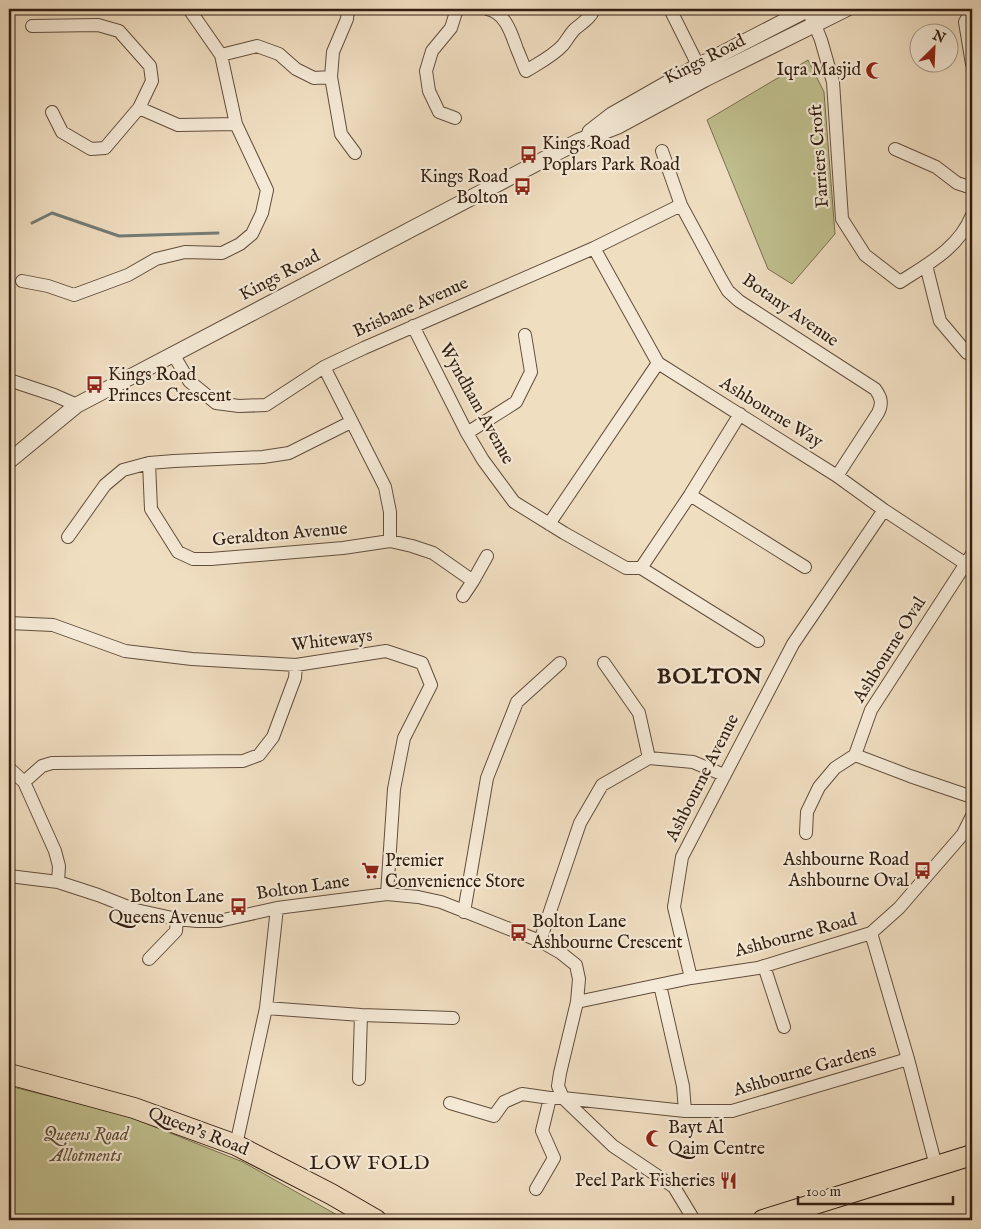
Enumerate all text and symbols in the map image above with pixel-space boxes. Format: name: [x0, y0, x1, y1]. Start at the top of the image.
north arrow: [908, 22, 958, 72]
text: N: [929, 26, 948, 48]
street label: Kings Road: [661, 30, 750, 90]
place label: Iqra Masjid: [776, 59, 861, 82]
mosque icon: Iqra Masjid: [865, 60, 885, 80]
street label: Farriers Croft: [805, 103, 835, 209]
place label: Kings Road Poplars Park Road: [542, 133, 680, 177]
bus stop icon: Kings Road Poplars Park Road: [518, 144, 538, 164]
place label: Kings Road Bolton: [420, 166, 508, 210]
bus stop icon: Kings Road Bolton: [512, 177, 532, 197]
street label: Kings Road: [236, 245, 325, 307]
street label: Botany Avenue: [737, 269, 843, 353]
street label: Brisbane Avenue: [350, 272, 472, 344]
street label: Wyndham Avenue: [433, 339, 519, 469]
place label: Kings Road Princes Crescent: [108, 364, 231, 408]
street label: Ashbourne Way: [714, 372, 827, 454]
bus stop icon: Kings Road Princes Crescent: [84, 375, 104, 395]
street label: Geraldton Avenue: [211, 518, 349, 552]
street label: Ashbourne Oval: [848, 593, 932, 708]
street label: Whiteways: [290, 625, 374, 657]
district label: BOLTON: [657, 663, 763, 691]
street label: Ashbourne Avenue: [661, 710, 745, 847]
place label: Ashbourne Road Ashbourne Oval: [782, 849, 909, 893]
place label: Premier Convenience Store: [385, 850, 525, 894]
bus stop icon: Ashbourne Road Ashbourne Oval: [913, 860, 933, 880]
supermarket icon: Premier Convenience Store: [361, 861, 381, 881]
street label: Bolton Lane: [255, 870, 351, 906]
place label: Bolton Lane Queens Avenue: [109, 886, 224, 930]
bus stop icon: Bolton Lane Queens Avenue: [228, 897, 248, 917]
street label: Ashbourne Road: [731, 909, 860, 964]
place label: Bolton Lane Ashbourne Crescent: [531, 911, 683, 955]
bus stop icon: Bolton Lane Ashbourne Crescent: [508, 922, 528, 942]
street label: Ashbourne Gardens: [730, 1040, 879, 1103]
street label: Queen's Road: [144, 1102, 252, 1162]
place label: Bayt Al Qaim Centre: [668, 1117, 765, 1161]
park label: Queens Road Allotments: [44, 1124, 130, 1168]
mosque icon: Bayt Al Qaim Centre: [644, 1128, 664, 1148]
district label: LOW FOLD: [309, 1151, 431, 1176]
place label: Peel Park Fisheries: [575, 1170, 715, 1193]
restaurant icon: Peel Park Fisheries: [719, 1171, 739, 1191]
scale bar: [798, 1174, 954, 1206]
text: 100 m: [806, 1182, 842, 1201]

